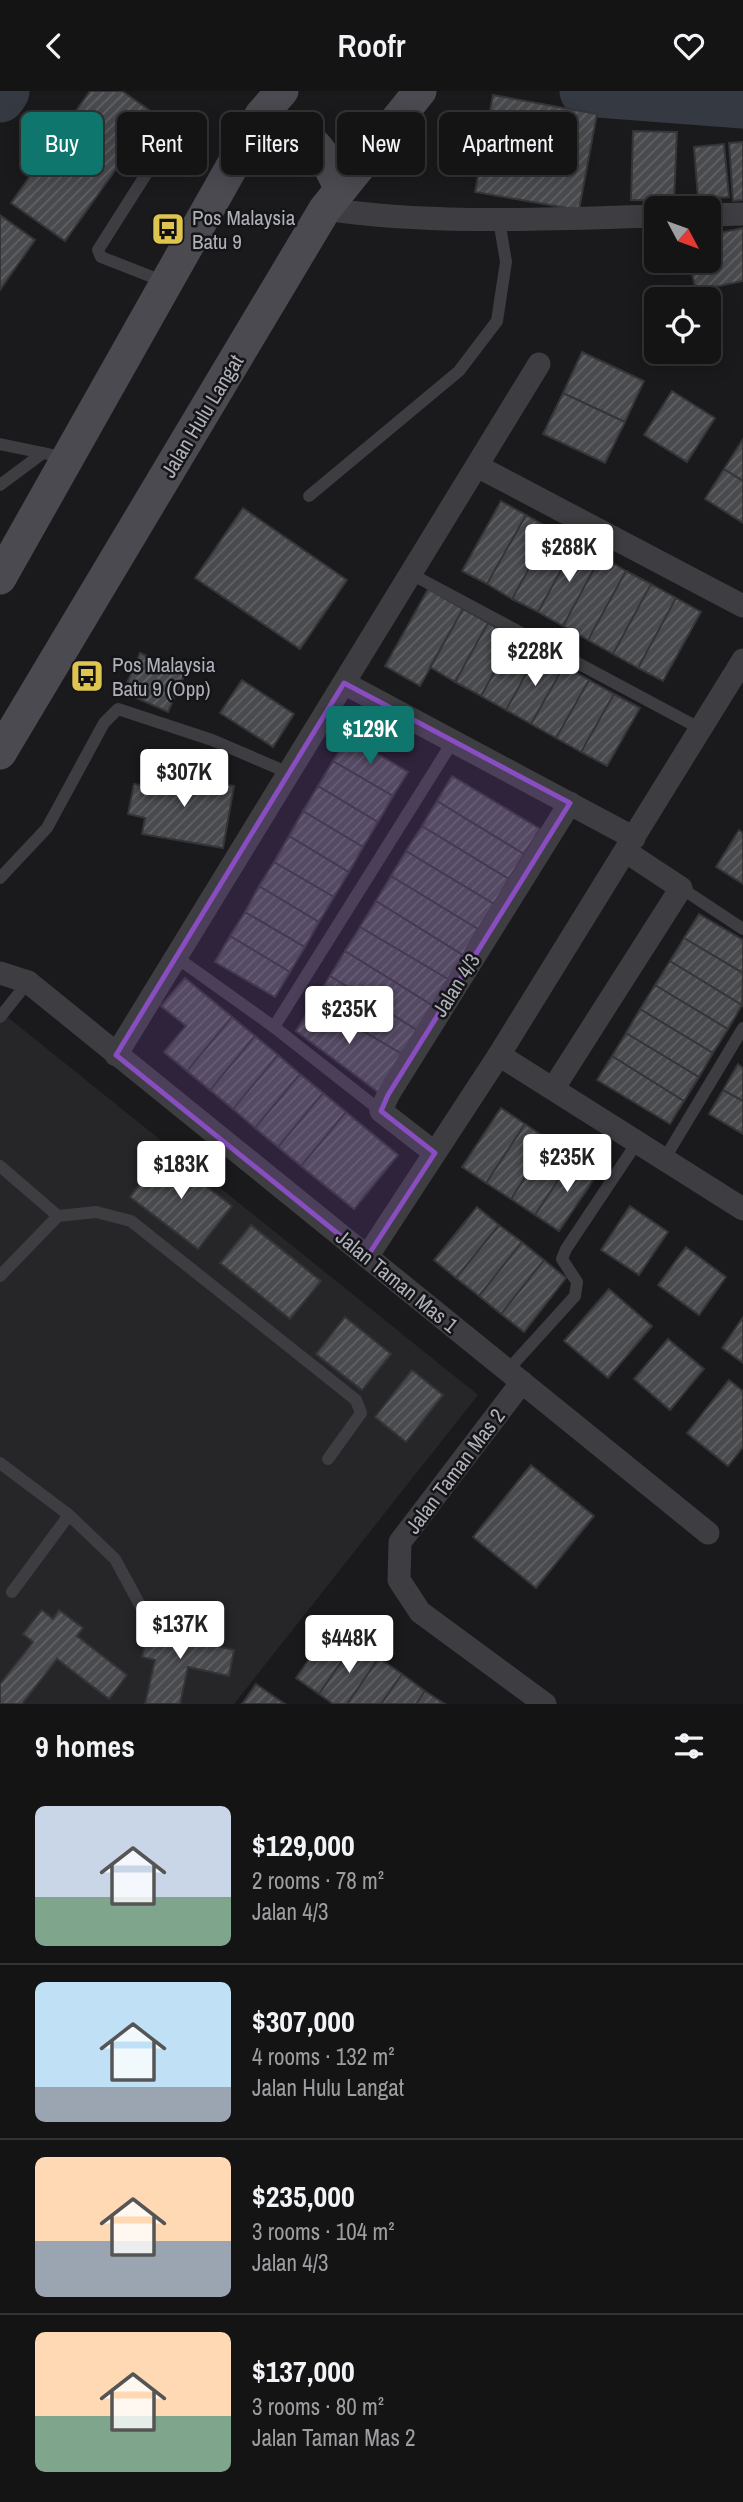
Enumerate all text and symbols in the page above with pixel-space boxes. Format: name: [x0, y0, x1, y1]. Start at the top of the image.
text: Roofr: [337, 24, 406, 67]
icon: back: [35, 27, 73, 65]
icon: heart: [670, 27, 708, 65]
chip: Buy: [21, 112, 103, 175]
chip: Rent: [117, 112, 207, 175]
chip: Filters: [221, 112, 323, 175]
chip: New: [337, 112, 425, 175]
chip: Apartment: [439, 112, 577, 175]
north arrow: [644, 196, 721, 273]
map controls: [644, 196, 721, 364]
place label: Pos Malaysia Batu 9: [192, 203, 296, 256]
bus stop icon: Pos Malaysia Batu 9: [149, 210, 187, 248]
button: locate: [644, 287, 721, 364]
street label: Jalan Hulu Langat: [154, 349, 250, 483]
pin: $288K: [520, 525, 618, 584]
text: $288K: [541, 531, 597, 562]
pin: $228K: [486, 629, 584, 688]
text: $228K: [507, 635, 563, 666]
place label: Pos Malaysia Batu 9 (Opp): [112, 650, 216, 703]
bus stop icon: Pos Malaysia Batu 9 (Opp): [68, 657, 106, 695]
pin: $129K: [321, 707, 419, 766]
text: $129K: [342, 713, 398, 744]
pin: $307K: [135, 749, 233, 809]
text: $307K: [156, 756, 212, 787]
street label: Jalan 4/3: [425, 948, 487, 1022]
pin: $235K: [300, 986, 398, 1046]
text: $235K: [321, 993, 377, 1024]
pin: $235K: [518, 1135, 616, 1194]
pin: $183K: [132, 1141, 230, 1201]
text: $235K: [539, 1141, 595, 1172]
text: $183K: [153, 1148, 209, 1179]
street label: Jalan Taman Mas 1: [330, 1223, 464, 1340]
street label: Jalan Taman Mas 2: [398, 1403, 512, 1539]
pin: $137K: [131, 1601, 229, 1661]
text: $137K: [152, 1608, 208, 1639]
pin: $448K: [300, 1615, 398, 1675]
text: $448K: [321, 1622, 377, 1653]
text: 9 homes: [35, 1726, 135, 1766]
icon: filters: [670, 1727, 708, 1765]
text: $129,000: [252, 1825, 355, 1865]
icon: home: [91, 1834, 175, 1918]
text: 2 rooms · 78 m²: [252, 1865, 384, 1896]
text: Jalan 4/3: [252, 1896, 329, 1927]
text: $307,000: [252, 2001, 355, 2041]
icon: home: [91, 2010, 175, 2094]
text: 4 rooms · 132 m²: [252, 2041, 395, 2072]
text: Jalan Hulu Langat: [252, 2072, 404, 2103]
text: $235,000: [252, 2176, 355, 2216]
icon: home: [91, 2185, 175, 2269]
text: 3 rooms · 104 m²: [252, 2216, 395, 2247]
text: Jalan 4/3: [252, 2247, 329, 2278]
text: $137,000: [252, 2351, 355, 2391]
icon: home: [91, 2360, 175, 2444]
text: 3 rooms · 80 m²: [252, 2391, 384, 2422]
text: Jalan Taman Mas 2: [252, 2422, 416, 2453]

